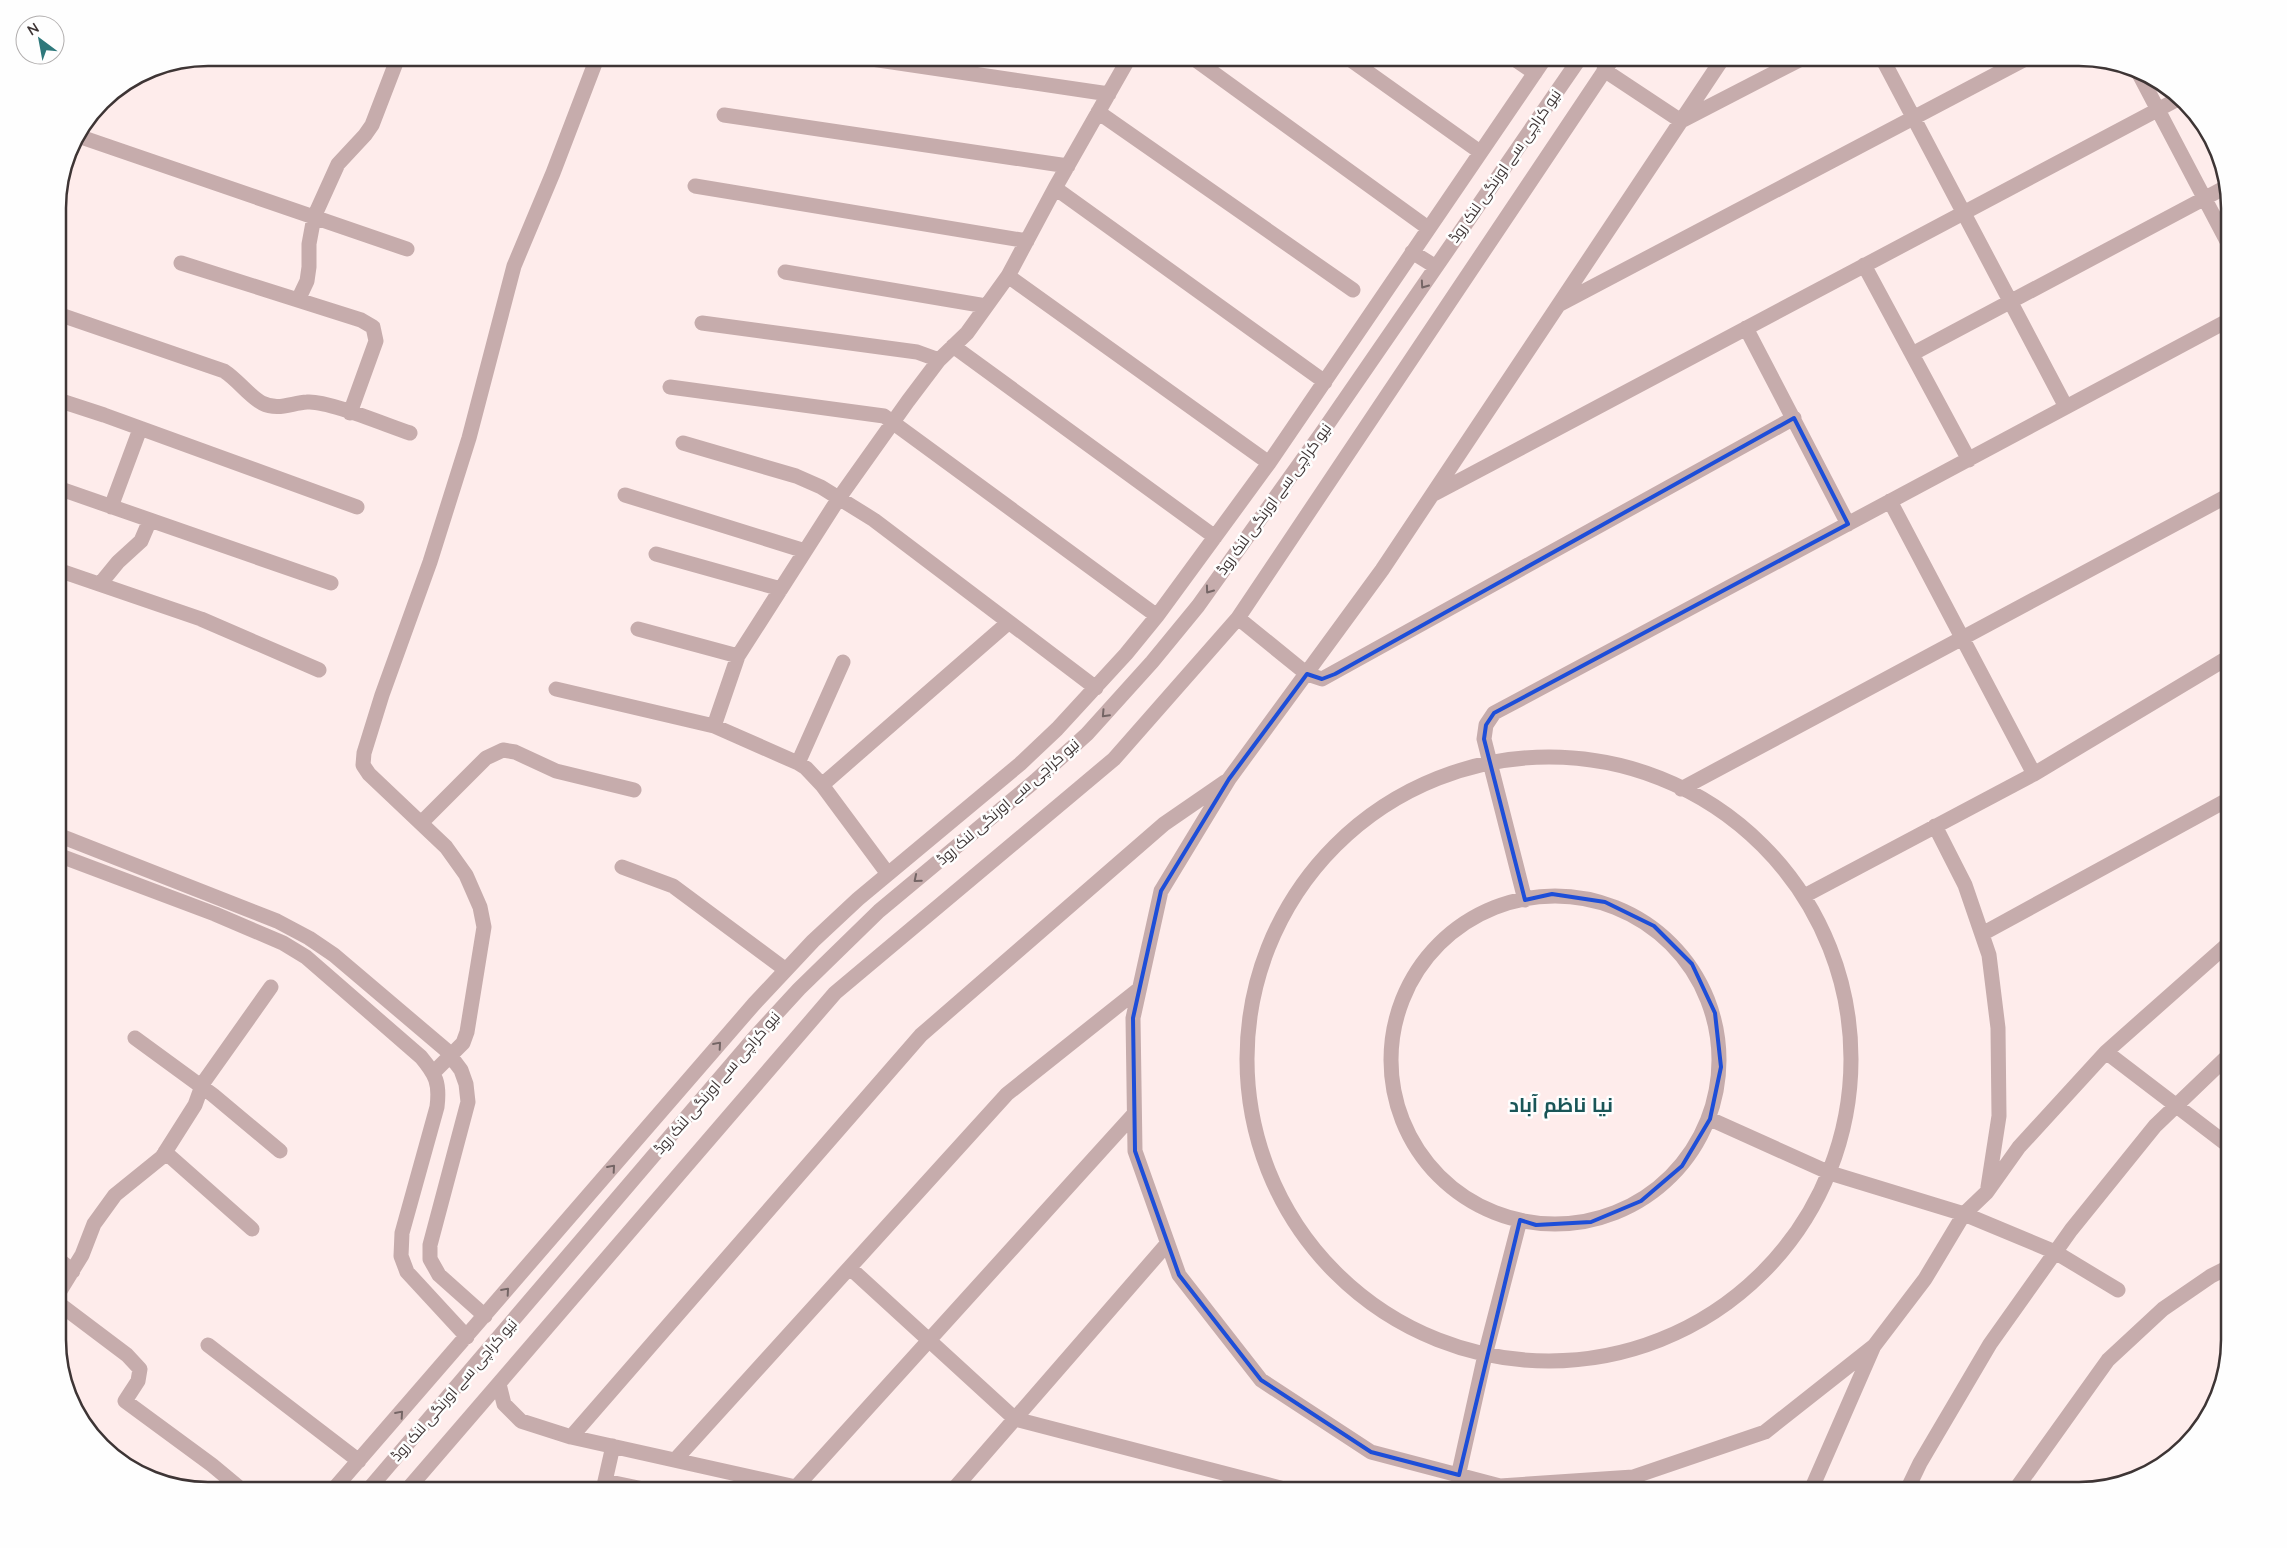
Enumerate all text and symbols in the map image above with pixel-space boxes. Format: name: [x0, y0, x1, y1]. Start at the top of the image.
north arrow: [15, 15, 65, 65]
text: N: [24, 19, 43, 40]
street label: نیو کراچی سے اورنگی لنک روڈ: [1444, 85, 1566, 247]
one-way arrow: [1421, 279, 1430, 289]
street label: نیو کراچی سے اورنگی لنک روڈ: [1212, 419, 1336, 579]
one-way arrow: [1206, 584, 1215, 593]
one-way arrow: [1102, 708, 1111, 717]
street label: نیو کراچی سے اورنگی لنک روڈ: [932, 734, 1084, 870]
one-way arrow: [914, 873, 923, 882]
street label: نیو کراچی سے اورنگی لنک روڈ: [649, 1007, 785, 1159]
one-way arrow: [713, 1042, 721, 1051]
district label: نیا ناظم آباد: [1509, 1092, 1613, 1119]
one-way arrow: [606, 1165, 615, 1174]
one-way arrow: [501, 1288, 510, 1297]
street label: نیو کراچی سے اورنگی لنک روڈ: [386, 1314, 522, 1466]
one-way arrow: [394, 1411, 403, 1420]

